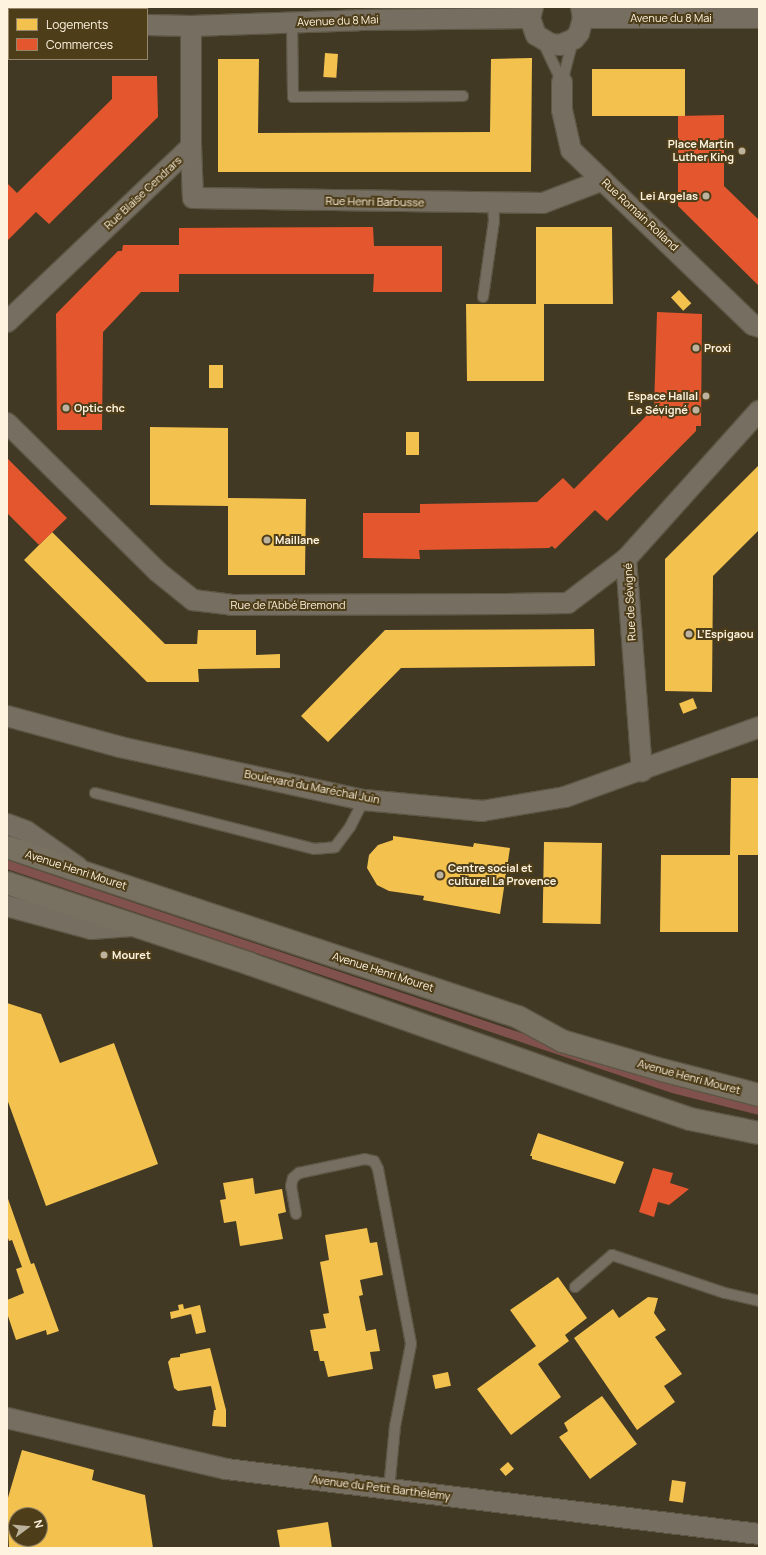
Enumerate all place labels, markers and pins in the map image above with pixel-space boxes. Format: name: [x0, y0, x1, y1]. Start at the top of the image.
place label: Place Martin Luther King: [668, 138, 734, 164]
marker: Place Martin Luther King: [737, 146, 747, 156]
place label: Lei Argelas: [640, 189, 698, 203]
marker: Lei Argelas: [701, 191, 711, 201]
place label: Proxi: [704, 341, 731, 355]
marker: Proxi: [691, 343, 701, 353]
place label: Espace Hallal: [628, 389, 698, 403]
marker: Espace Hallal: [701, 391, 711, 401]
place label: Optic chc: [74, 401, 125, 415]
marker: Optic chc: [61, 403, 71, 413]
place label: Le Sévigné: [630, 403, 688, 417]
marker: Le Sévigné: [691, 405, 701, 415]
place label: Maillane: [275, 533, 320, 547]
marker: Maillane: [262, 535, 272, 545]
place label: L’Espigaou: [697, 627, 754, 641]
marker: L’Espigaou: [684, 629, 694, 639]
place label: Centre social et culturel La Provence: [448, 862, 556, 888]
marker: Centre social et culturel La Provence: [435, 870, 445, 880]
place label: Mouret: [112, 948, 151, 962]
marker: Mouret: [99, 950, 109, 960]

